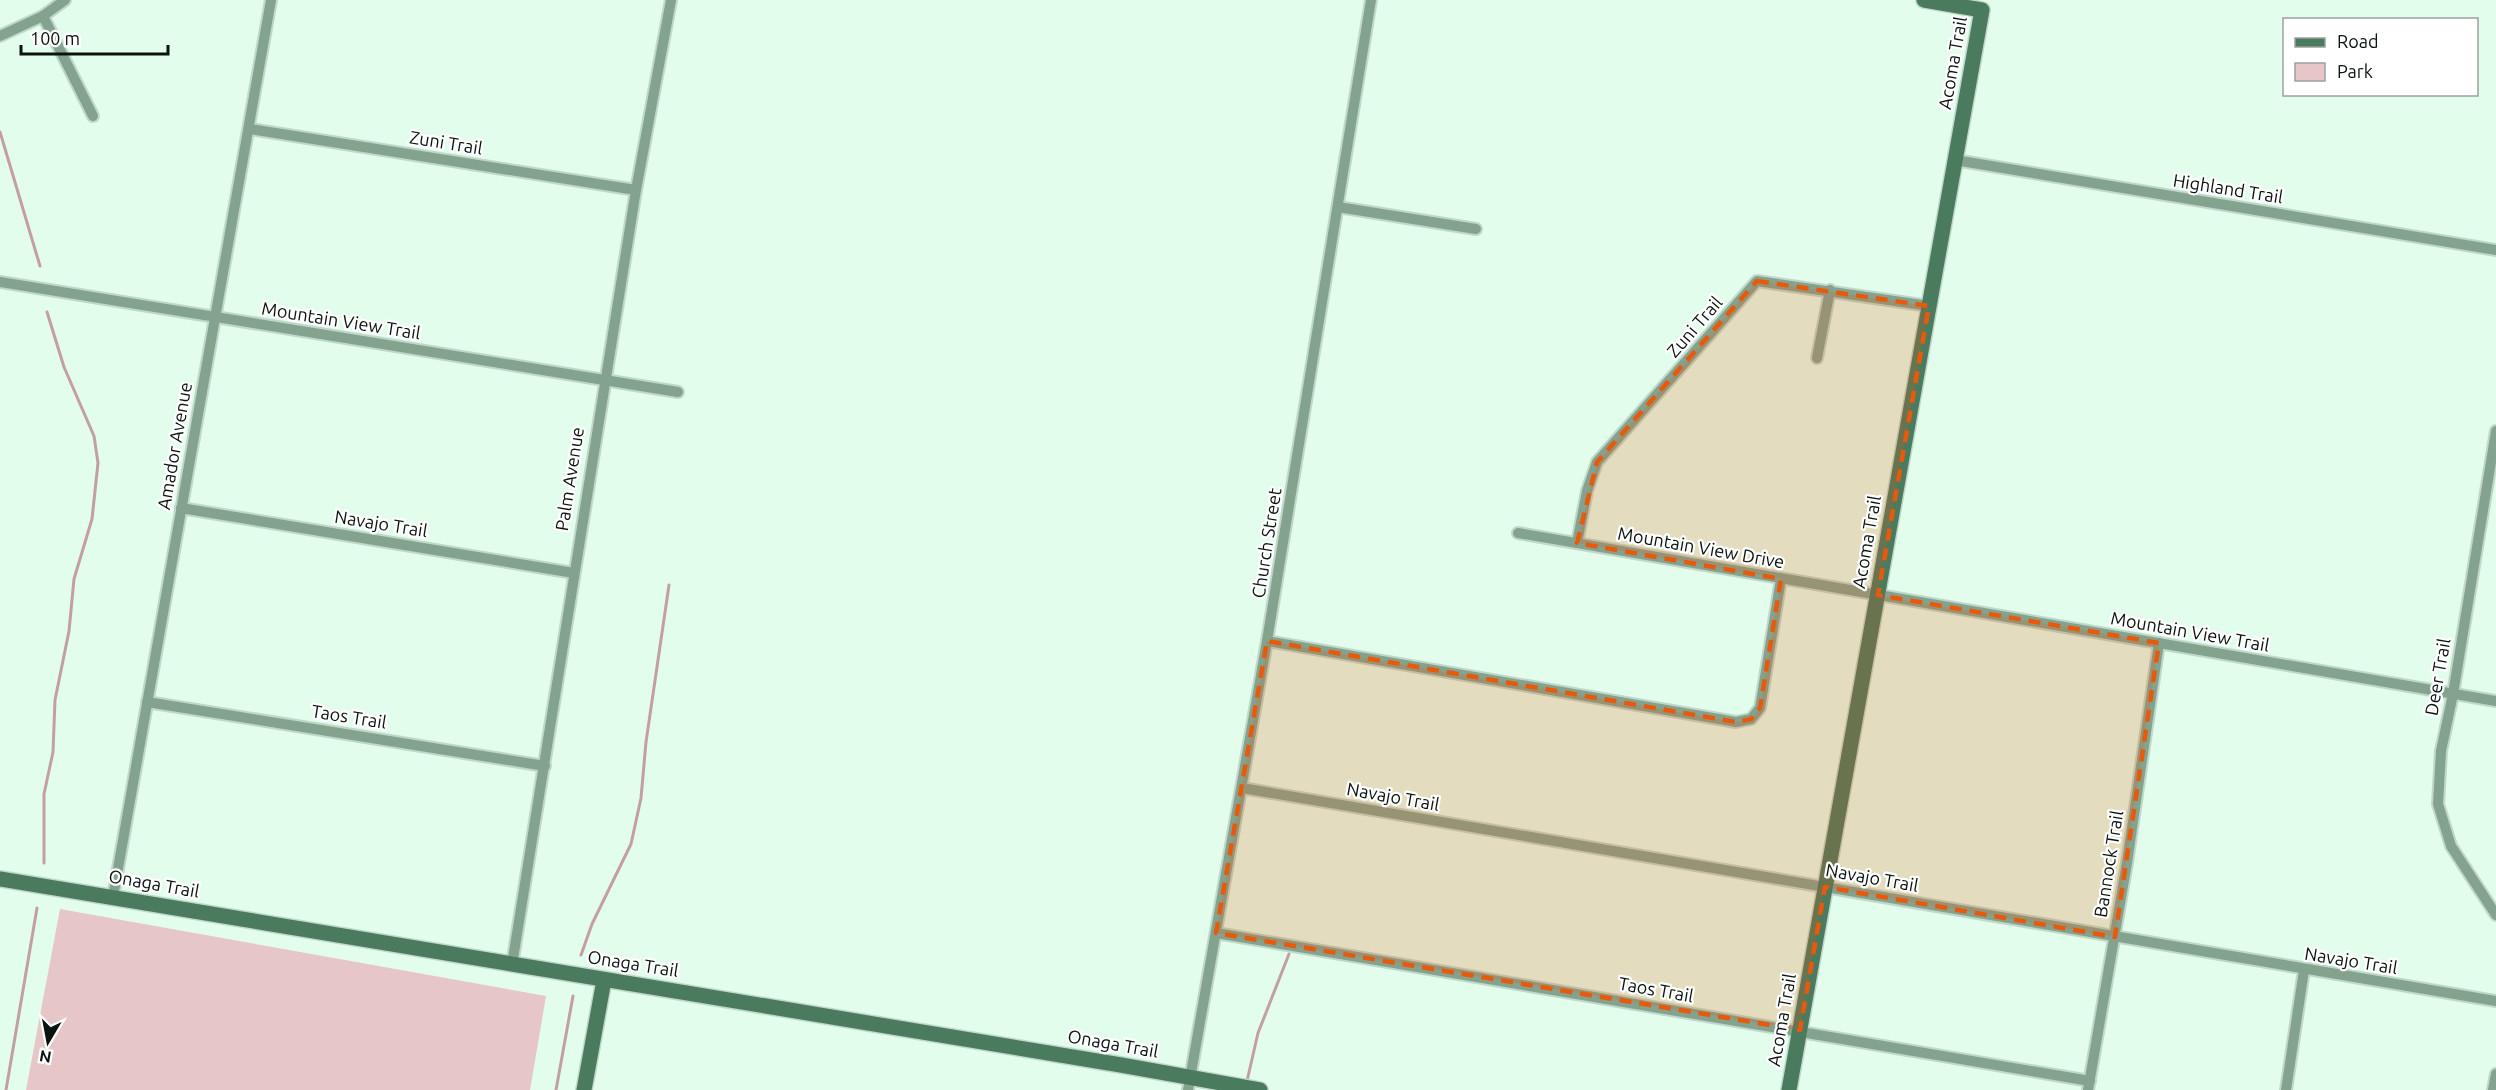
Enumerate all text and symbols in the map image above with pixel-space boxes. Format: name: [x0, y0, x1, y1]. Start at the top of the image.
street label: Acoma Trail: [1934, 15, 1970, 111]
scale bar: [21, 18, 168, 56]
legend: [2283, 18, 2478, 96]
text: 100 m: [30, 28, 80, 48]
text: Road: [2337, 31, 2379, 51]
text: Park: [2337, 61, 2373, 81]
street label: Zuni Trail: [408, 126, 484, 158]
street label: Highland Trail: [2172, 169, 2285, 207]
street label: Zuni Trail: [1663, 292, 1726, 361]
street label: Mountain View Trail: [260, 298, 422, 343]
street label: Amador Avenue: [153, 381, 195, 511]
street label: Palm Avenue: [551, 425, 587, 532]
street label: Church Street: [1247, 486, 1285, 599]
street label: Acoma Trail: [1848, 494, 1884, 590]
street label: Navajo Trail: [333, 506, 429, 540]
street label: Mountain View Drive: [1616, 523, 1786, 572]
street label: Mountain View Trail: [2109, 607, 2271, 655]
street label: Deer Trail: [2420, 636, 2454, 717]
street label: Taos Trail: [310, 700, 388, 732]
street label: Navajo Trail: [1345, 778, 1441, 814]
street label: Bannock Trail: [2090, 809, 2126, 919]
street label: Navajo Trail: [1824, 859, 1920, 895]
street label: Onaga Trail: [107, 865, 201, 901]
street label: Navajo Trail: [2303, 943, 2399, 977]
street label: Onaga Trail: [586, 946, 680, 980]
street label: Acoma Trail: [1763, 972, 1799, 1068]
street label: Taos Trail: [1617, 973, 1695, 1005]
north arrow: [18, 1012, 78, 1072]
street label: Onaga Trail: [1066, 1025, 1160, 1061]
text: N: [38, 1047, 53, 1067]

